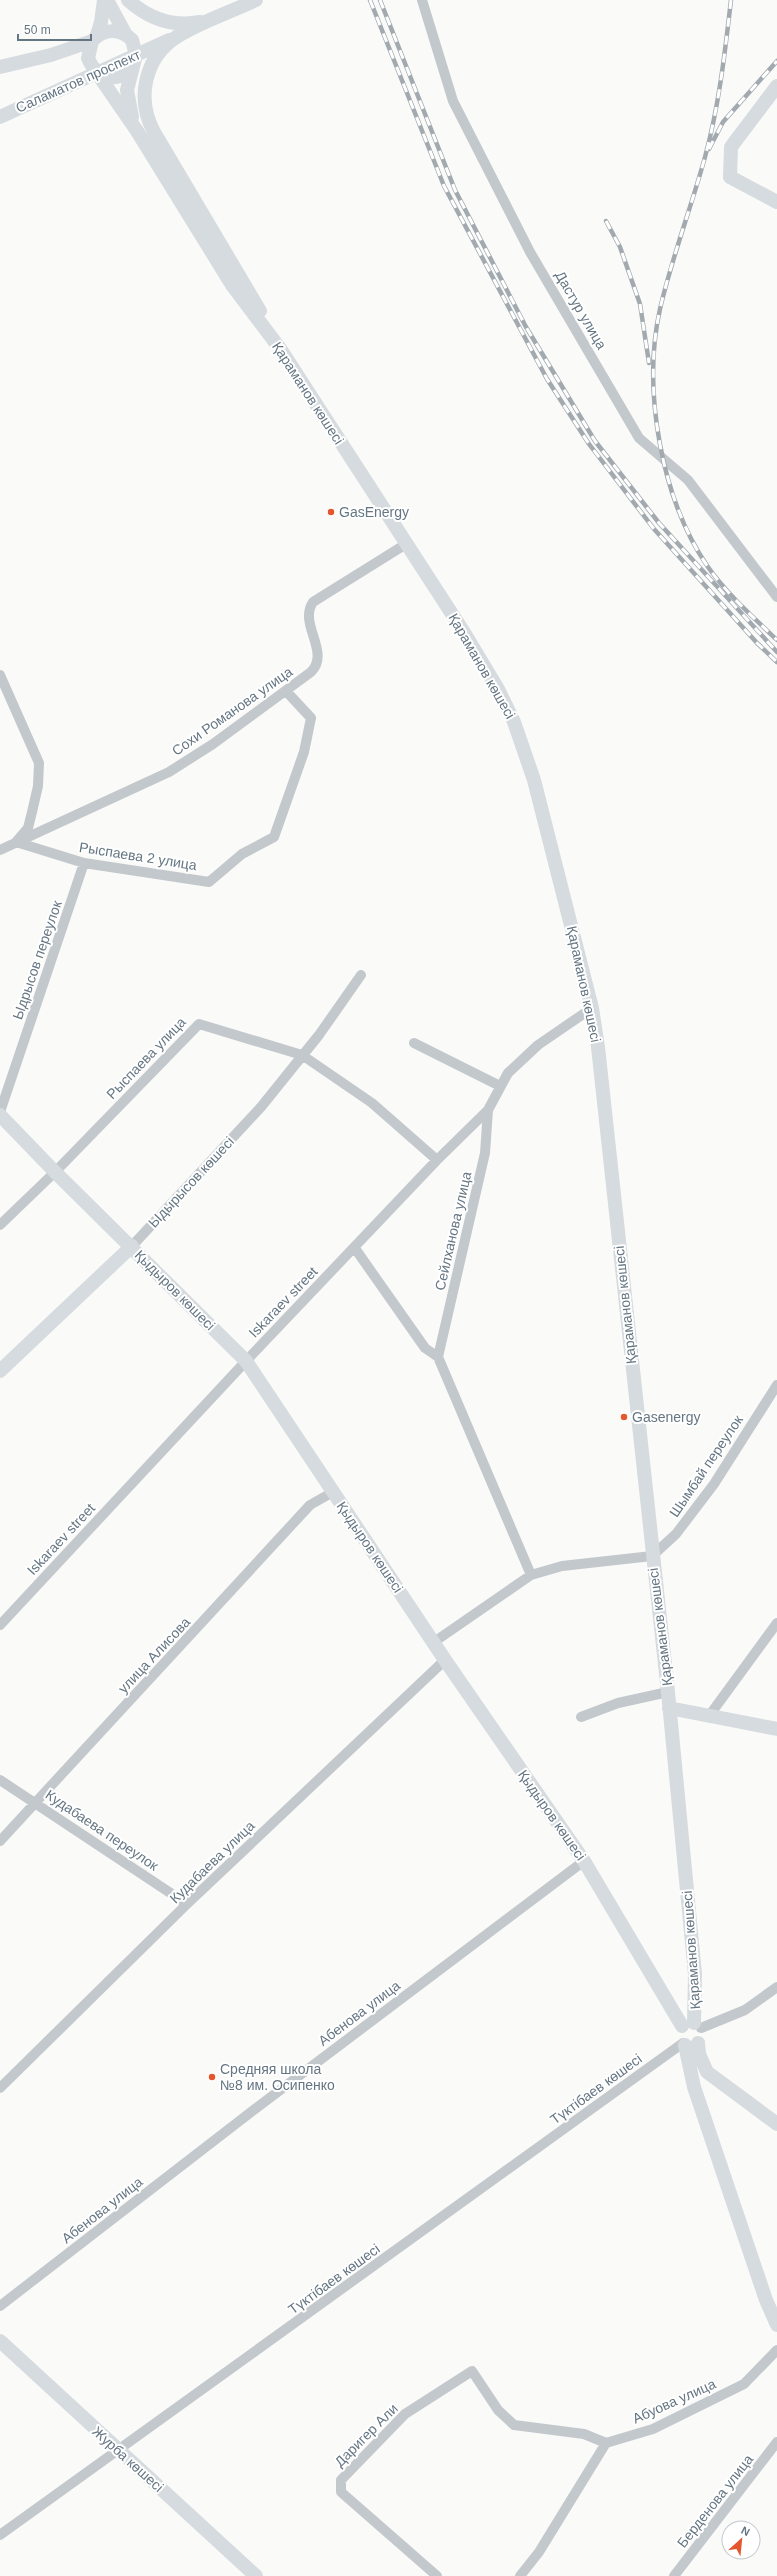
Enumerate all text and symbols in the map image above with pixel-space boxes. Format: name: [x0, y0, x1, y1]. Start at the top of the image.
scale bar: [18, 16, 91, 42]
text: 50 m: [24, 23, 51, 37]
street label: Саламатов проспект: [13, 46, 143, 116]
street label: Дастур улица: [552, 268, 610, 352]
street label: Қараманов көшесі: [269, 339, 347, 447]
place label: GasEnergy: [339, 504, 409, 520]
marker: GasEnergy: [326, 507, 336, 517]
street label: Қараманов көшесі: [445, 611, 519, 721]
street label: Сохи Романова улица: [169, 663, 295, 759]
street label: Рыспаева 2 улица: [78, 839, 198, 873]
street label: Ыдрысов переулок: [9, 898, 65, 1021]
street label: Қараманов көшесі: [564, 924, 604, 1044]
street label: Рыспаева улица: [103, 1014, 189, 1102]
street label: Ыдырысов көшесі: [145, 1133, 237, 1231]
street label: Сейлханова улица: [432, 1170, 475, 1292]
street label: Қараманов көшесі: [611, 1245, 639, 1365]
street label: Қыдыров көшесі: [132, 1247, 218, 1333]
street label: Iskaraev street: [245, 1263, 321, 1341]
place label: Gasenergy: [632, 1409, 700, 1425]
street label: Шымбай переулок: [666, 1411, 746, 1520]
marker: Gasenergy: [619, 1412, 629, 1422]
street label: Қыдыров көшесі: [334, 1498, 406, 1596]
street label: Iskaraev street: [24, 1500, 98, 1578]
street label: Қараманов көшесі: [645, 1567, 675, 1687]
street label: улица Алисова: [115, 1614, 193, 1696]
street label: Қыдыров көшесі: [515, 1767, 589, 1863]
street label: Кудабаева переулок: [43, 1786, 162, 1874]
street label: Кудабаева улица: [166, 1817, 258, 1906]
street label: Қараманов көшесі: [679, 1890, 703, 2010]
street label: Абенова улица: [315, 1977, 403, 2049]
street label: Түктібаев көшесі: [547, 2050, 645, 2128]
place label: Средняя школа №8 им. Осипенко: [220, 2061, 335, 2093]
marker: Средняя школа №8 им. Осипенко: [207, 2072, 217, 2082]
street label: Абенова улица: [58, 2173, 146, 2246]
street label: Түктібаев көшесі: [285, 2240, 383, 2318]
street label: Абуова улица: [630, 2375, 718, 2426]
street label: Даригер Али: [331, 2400, 401, 2470]
street label: Журба көшесі: [89, 2423, 167, 2495]
street label: Берденова улица: [674, 2451, 756, 2551]
north arrow: [721, 2520, 761, 2560]
text: N: [739, 2524, 752, 2538]

